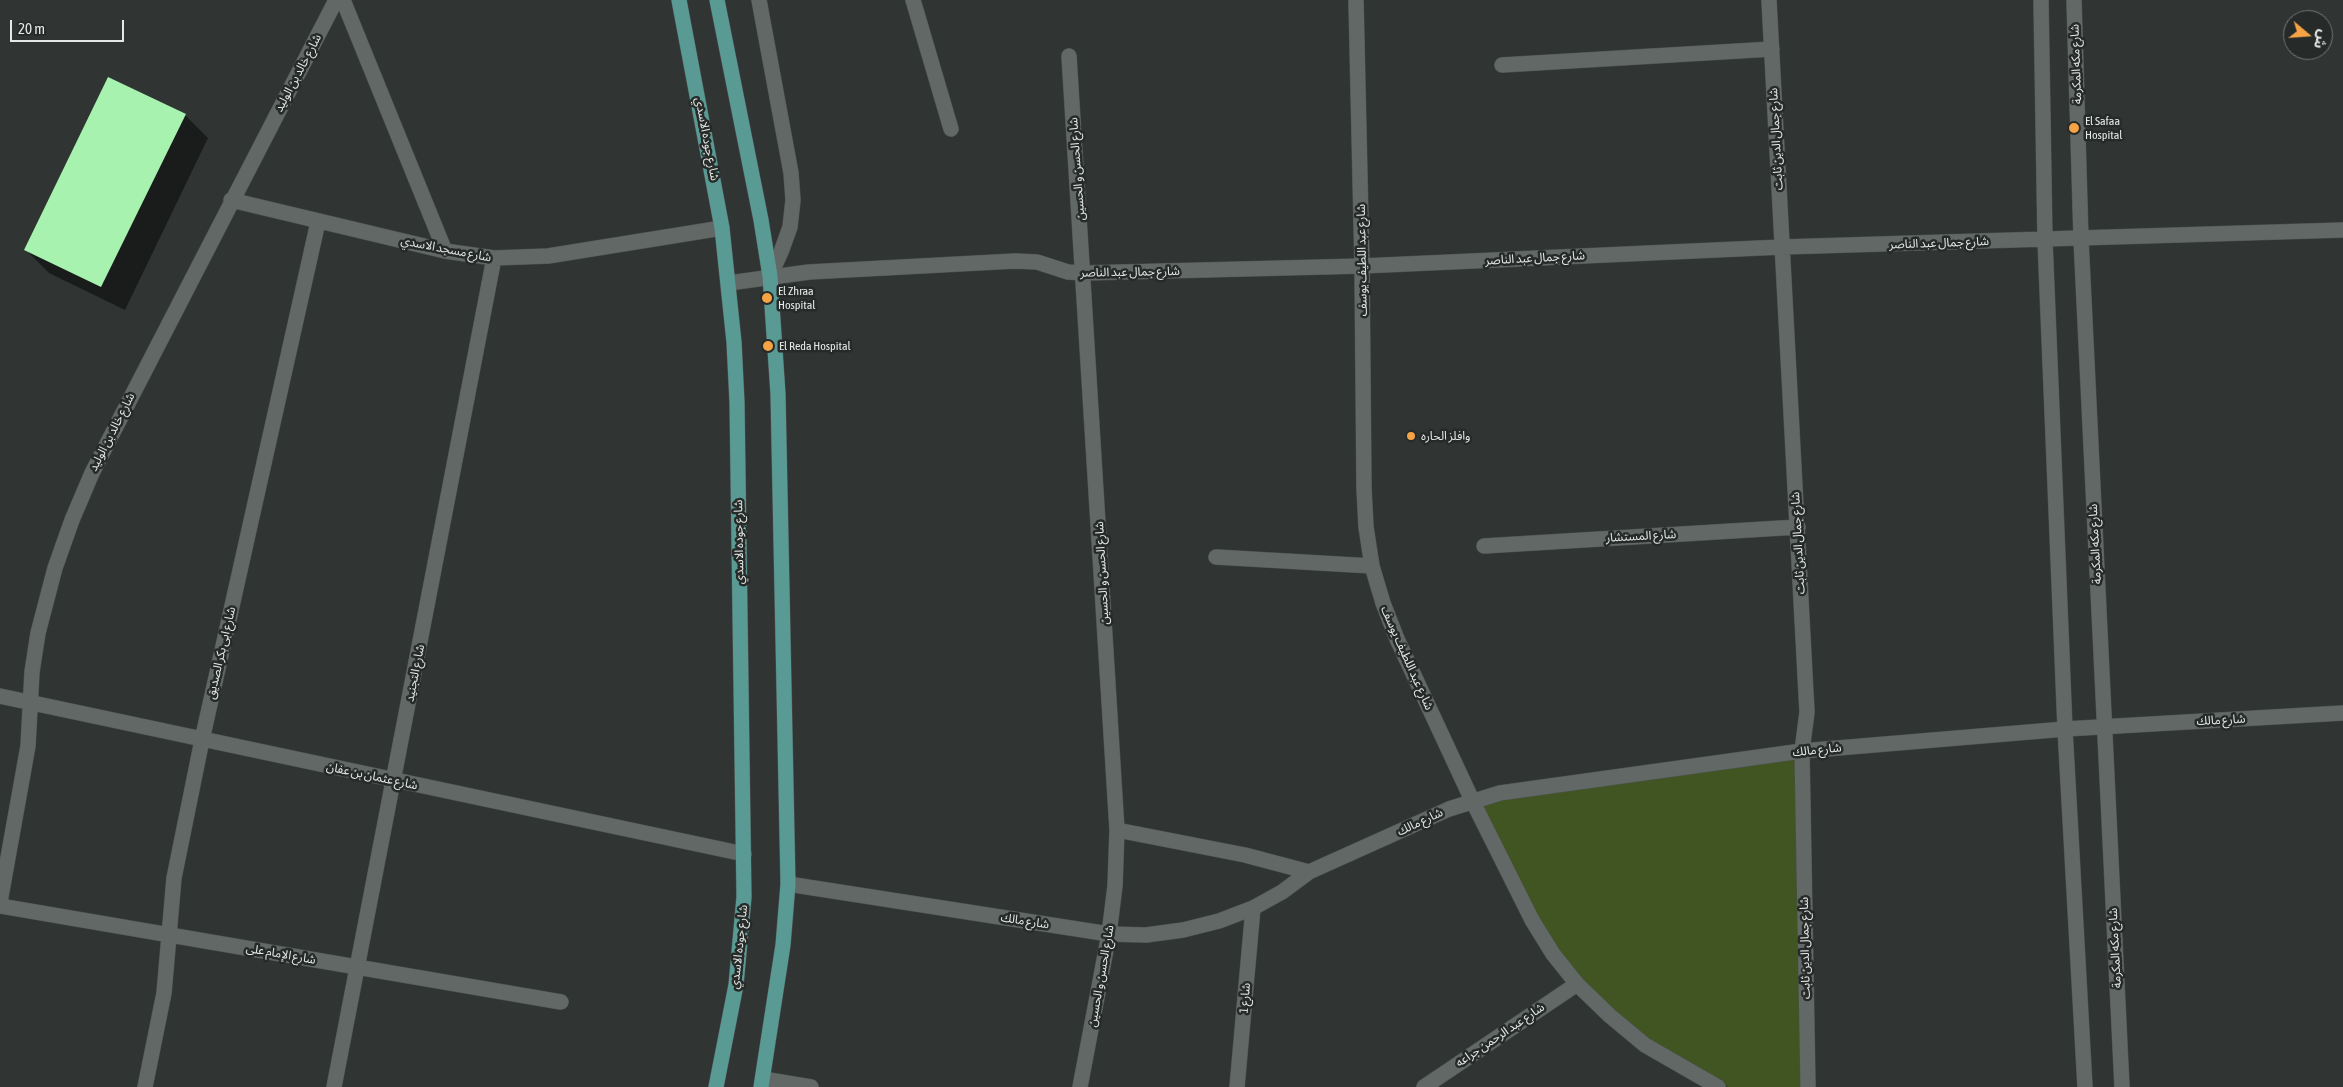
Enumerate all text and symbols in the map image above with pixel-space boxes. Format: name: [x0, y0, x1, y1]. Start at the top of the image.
scale bar: [12, 10, 126, 42]
north arrow: [2283, 10, 2333, 60]
text: 20 m: [18, 20, 45, 37]
street label: شارع مكه المكرمة: [2067, 24, 2085, 104]
text: ش: [2311, 28, 2332, 51]
street label: شارع خالد بن الوليد: [271, 32, 325, 114]
street label: شارع جمال الدين ثابت: [1766, 88, 1786, 190]
street label: شارع جوده الاسدي: [692, 96, 722, 182]
place label: El Safaa Hospital: [2085, 114, 2123, 142]
street label: شارع الحسن و الحسين: [1066, 117, 1088, 221]
marker: El Safaa Hospital: [2067, 121, 2081, 135]
street label: شارع عبد اللطيف يوسف: [1354, 204, 1370, 316]
street label: شارع مسجد الاسدي: [399, 233, 493, 265]
street label: شارع جمال عبد الناصر: [1889, 234, 1989, 252]
street label: شارع جمال عبد الناصر: [1485, 248, 1585, 268]
street label: شارع جمال عبد الناصر: [1080, 264, 1180, 280]
place label: El Zhraa Hospital: [778, 284, 816, 312]
marker: El Zhraa Hospital: [760, 291, 774, 305]
marker: El Reda Hospital: [761, 339, 775, 353]
place label: El Reda Hospital: [779, 339, 851, 353]
street label: شارع خالد بن الوليد: [86, 390, 138, 474]
place label: وافلز الحاره: [1421, 429, 1470, 443]
marker: وافلز الحاره: [1405, 430, 1417, 442]
street label: شارع جمال الدين ثابت: [1788, 492, 1808, 594]
street label: شارع جوده الاسدي: [731, 500, 747, 584]
street label: شارع مكه المكرمة: [2086, 504, 2104, 584]
street label: شارع الحسن و الحسين: [1092, 521, 1112, 625]
street label: شارع المستشار: [1605, 527, 1677, 545]
street label: شارع عبد اللطيف يوسف: [1378, 604, 1436, 712]
street label: شارع ابى بكر الصديق: [203, 605, 239, 701]
street label: شارع التجنيد: [402, 643, 428, 703]
street label: شارع مالك: [2196, 712, 2246, 728]
street label: شارع مالك: [1792, 740, 1842, 760]
street label: شارع عثمان بن عفان: [325, 759, 419, 793]
street label: شارع مالك: [1395, 805, 1445, 839]
street label: شارع جمال الدين ثابت: [1797, 897, 1813, 999]
street label: شارع جوده الاسدي: [727, 904, 751, 990]
street label: شارع مكه المكرمة: [2106, 908, 2124, 988]
street label: شارع مالك: [1000, 910, 1050, 932]
street label: شارع الحسن و الحسين: [1085, 924, 1117, 1028]
street label: شارع الإمام على: [245, 941, 317, 967]
street label: شارع 1: [1236, 982, 1254, 1014]
street label: شارع عبد الرحمن جراعه: [1453, 1000, 1547, 1070]

